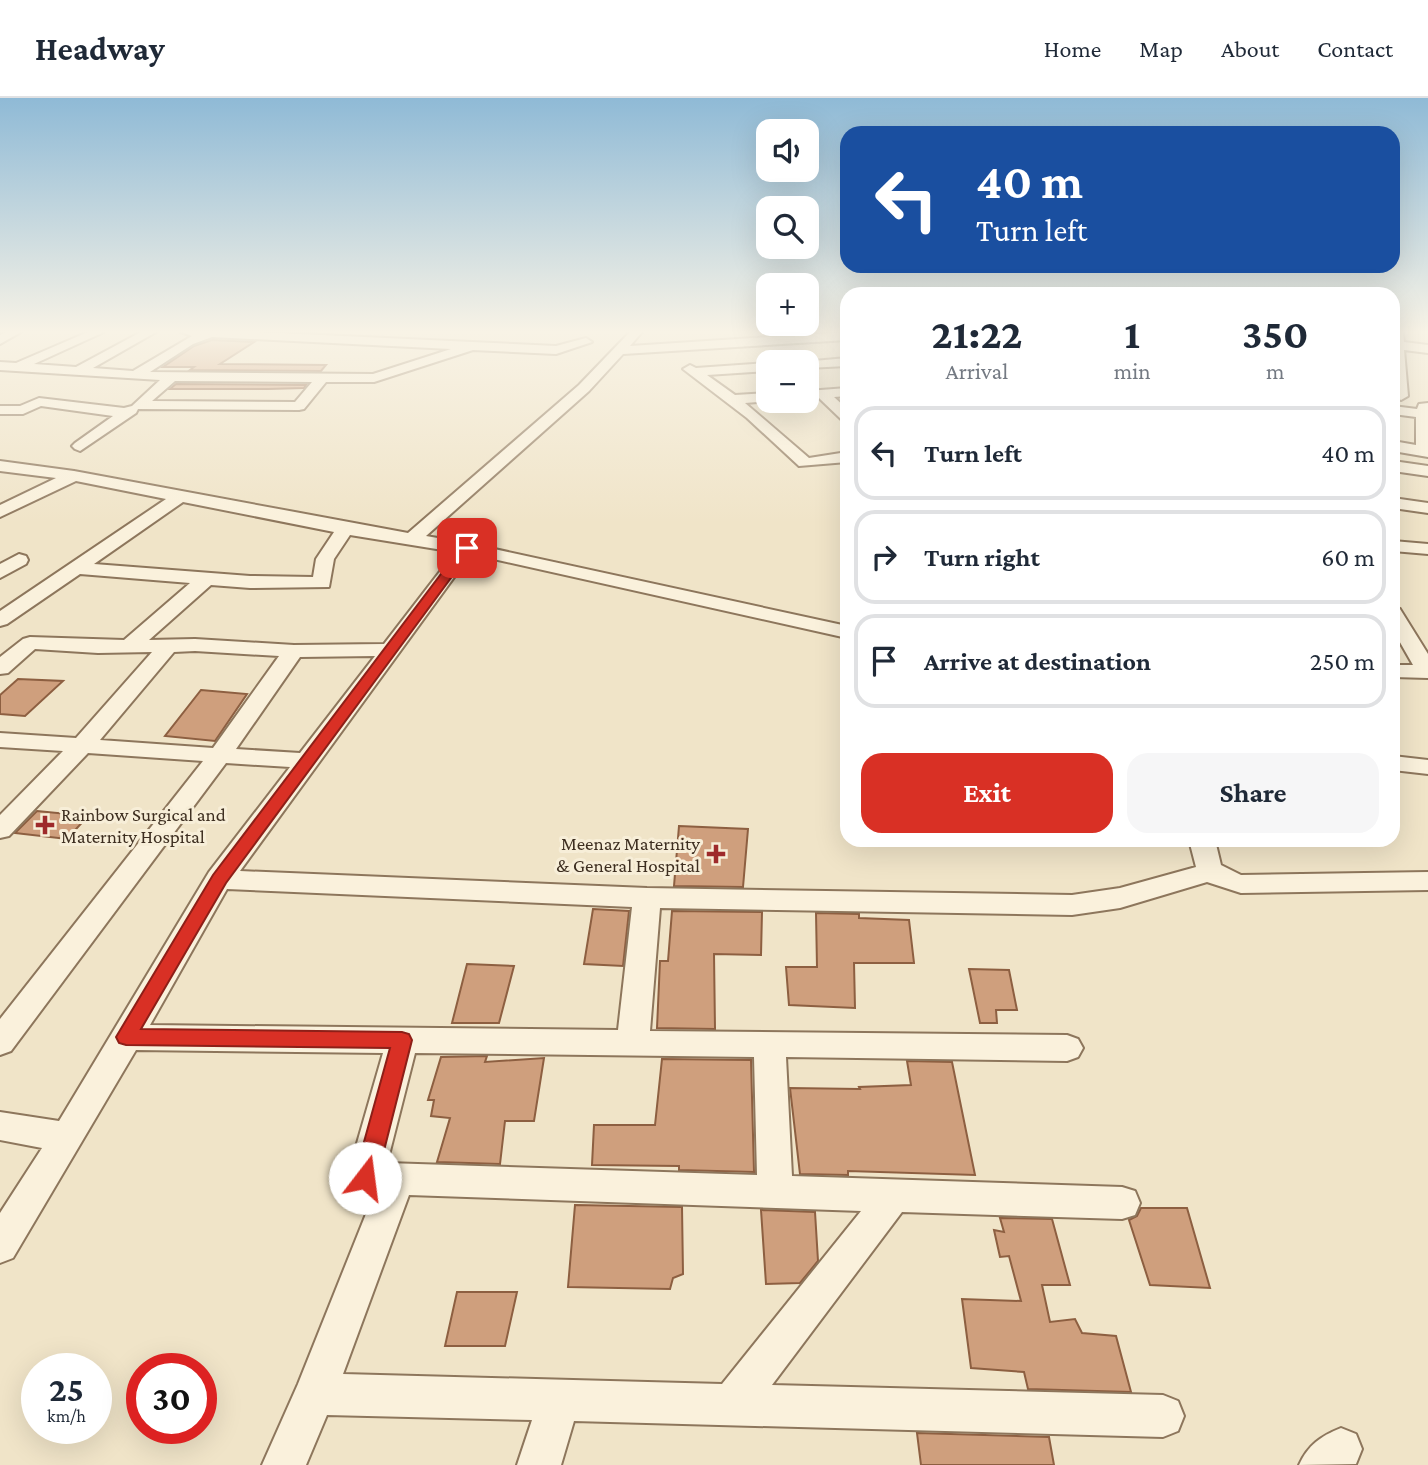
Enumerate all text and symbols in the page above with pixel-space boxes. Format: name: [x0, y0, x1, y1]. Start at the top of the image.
text: Headway: [35, 30, 165, 67]
text: Home: [1044, 35, 1101, 62]
text: Map: [1139, 35, 1183, 62]
text: About: [1221, 35, 1279, 62]
text: Contact: [1317, 35, 1393, 62]
map controls: [756, 119, 819, 413]
button: sound: [756, 119, 819, 182]
icon: left: [861, 154, 952, 245]
text: 40 m: [976, 154, 1083, 209]
button: search: [756, 196, 819, 259]
text: Turn left: [976, 212, 1087, 248]
button: +: [756, 273, 819, 336]
text: 21:22: [931, 310, 1022, 357]
text: 1: [1124, 310, 1140, 357]
text: 350: [1242, 310, 1309, 357]
button: −: [756, 350, 819, 413]
text: Arrival: [946, 358, 1008, 384]
text: min: [1114, 358, 1151, 384]
text: m: [1266, 358, 1285, 384]
icon: left: [865, 434, 903, 472]
text: Turn left: [924, 439, 1022, 468]
text: 40 m: [1321, 439, 1375, 468]
pin: [437, 518, 497, 578]
icon: arrive: [448, 529, 486, 567]
icon: right: [865, 538, 903, 576]
text: Turn right: [924, 543, 1040, 572]
text: 60 m: [1321, 543, 1375, 572]
icon: arrive: [865, 642, 903, 680]
text: Arrive at destination: [924, 647, 1151, 676]
text: 250 m: [1310, 647, 1375, 676]
button: Exit: [861, 753, 1113, 833]
button: Share: [1127, 753, 1379, 833]
place label: Rainbow Surgical and Maternity Hospital: [61, 804, 226, 847]
marker: Rainbow Surgical and Maternity Hospital: [35, 815, 55, 835]
place label: Meenaz Maternity & General Hospital: [556, 833, 700, 876]
marker: Meenaz Maternity & General Hospital: [706, 844, 726, 864]
position arrow: [328, 1141, 402, 1215]
speed limit sign: 30: [126, 1353, 217, 1444]
text: 25: [49, 1370, 84, 1409]
text: km/h: [47, 1406, 86, 1426]

